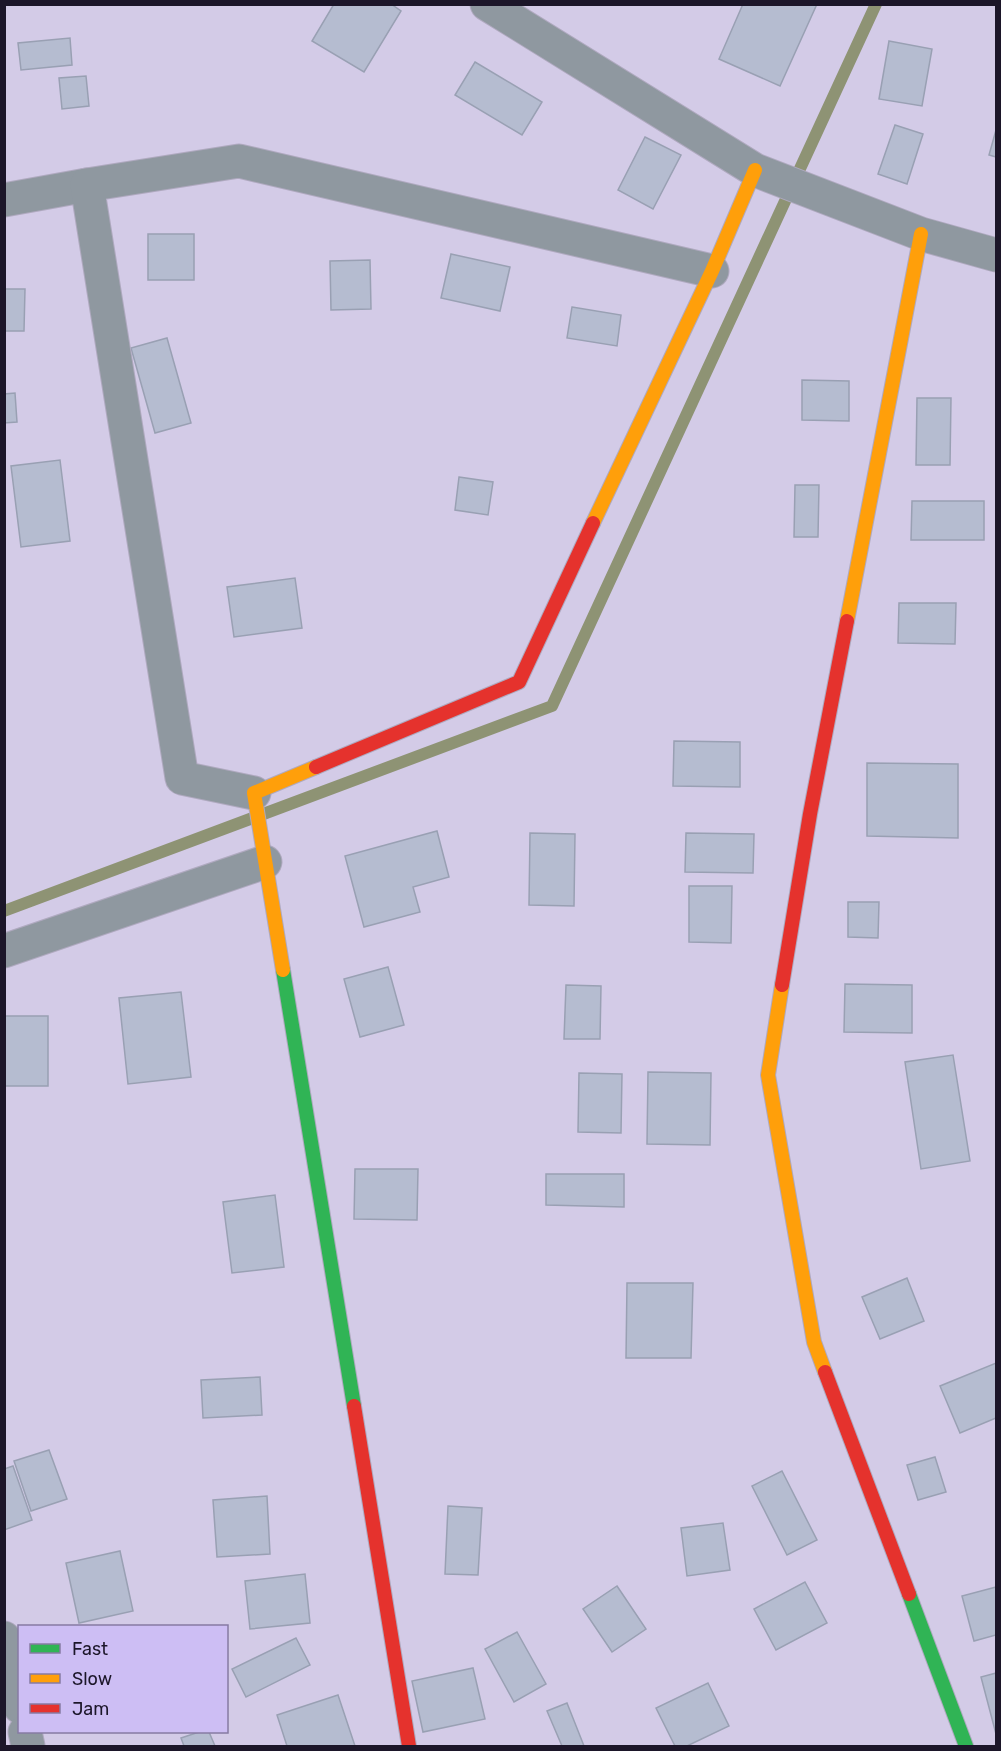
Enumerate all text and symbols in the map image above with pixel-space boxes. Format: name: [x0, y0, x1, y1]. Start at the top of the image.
legend: [18, 1625, 228, 1733]
text: Fast: [72, 1638, 108, 1660]
text: Slow: [72, 1668, 112, 1690]
text: Jam: [72, 1698, 109, 1720]

